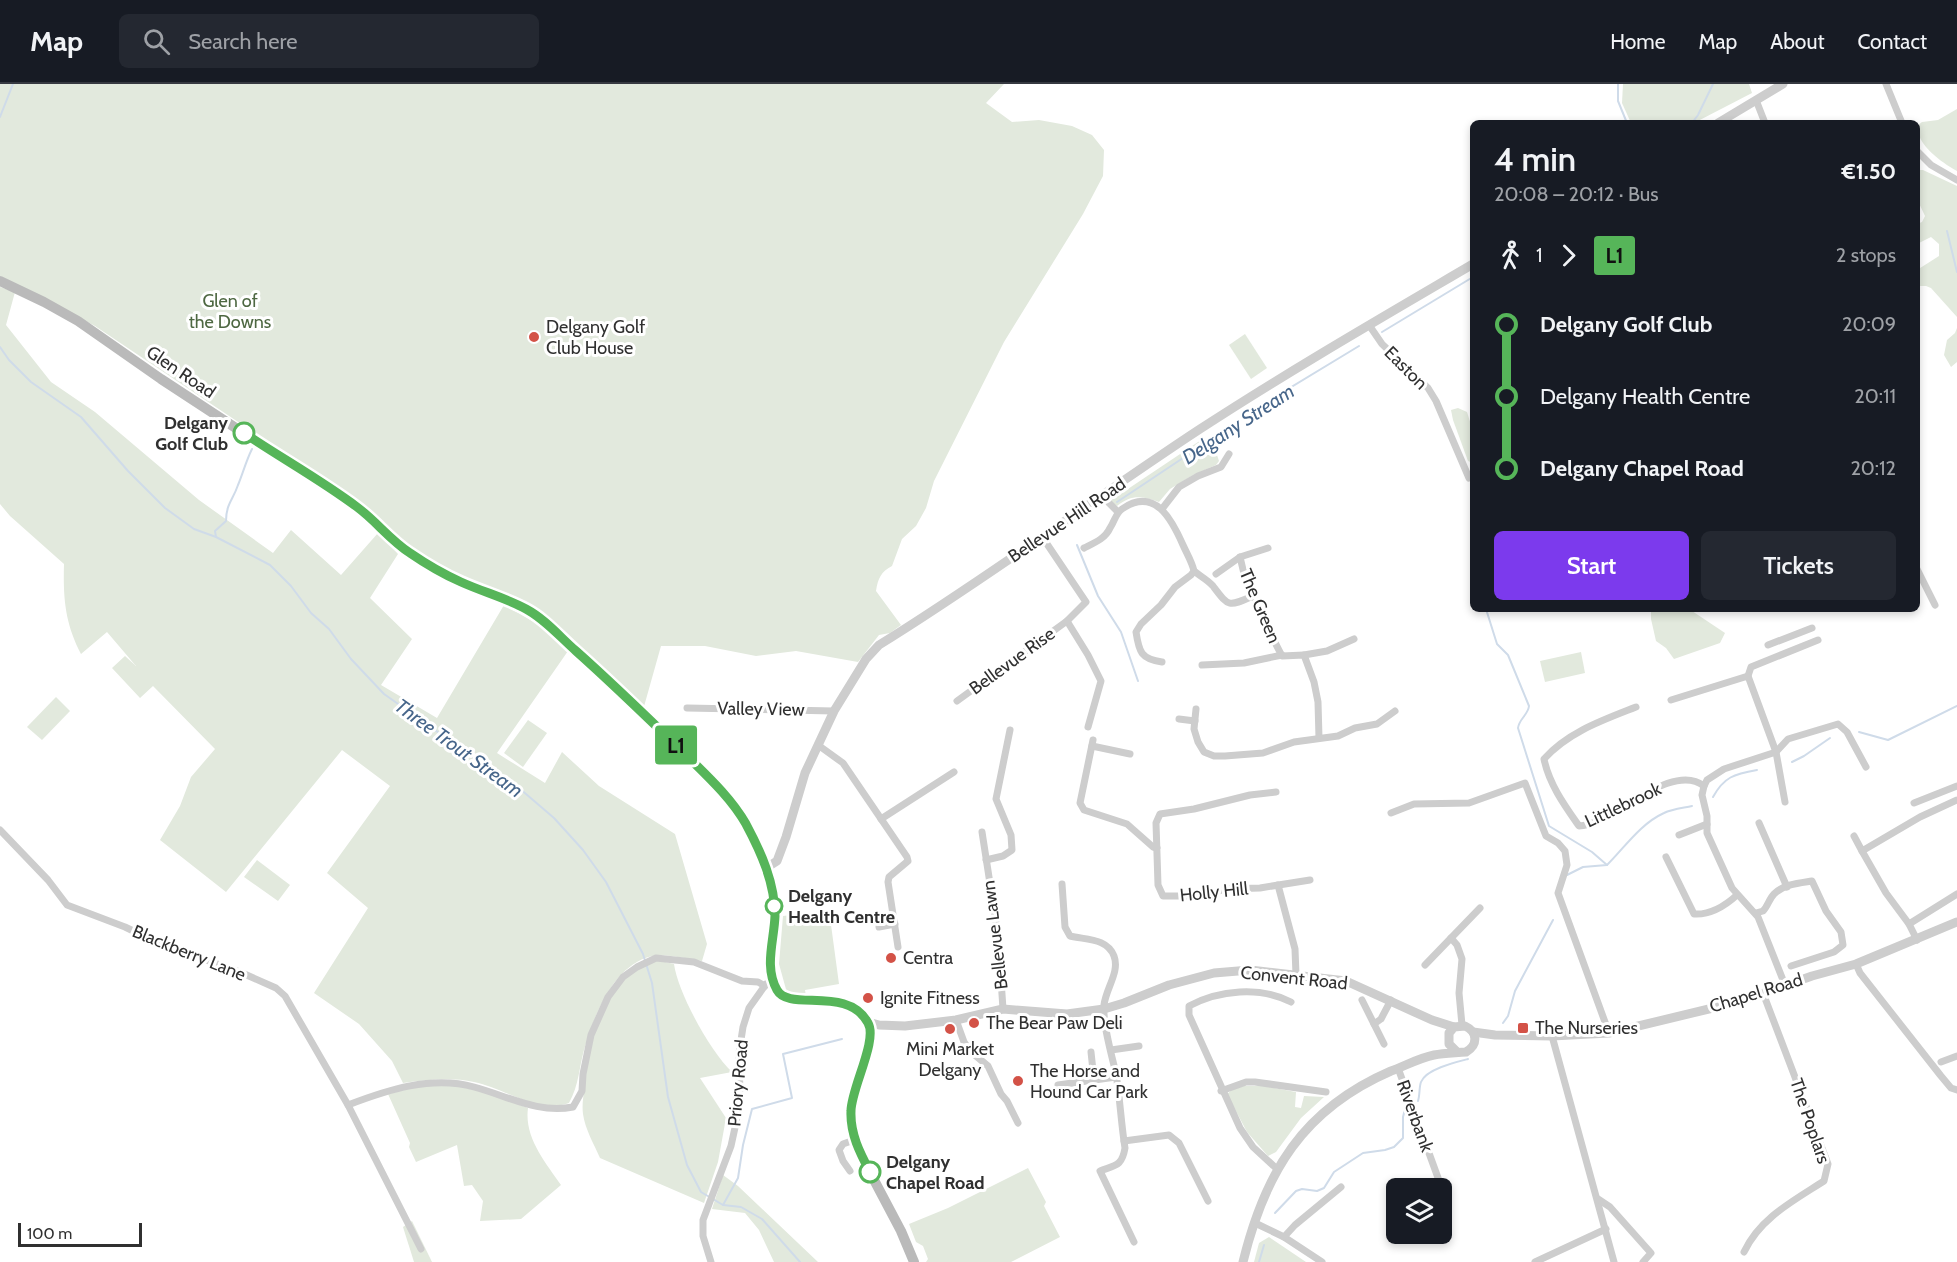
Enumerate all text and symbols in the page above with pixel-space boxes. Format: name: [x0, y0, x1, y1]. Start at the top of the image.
search box: [119, 14, 539, 68]
text: Map: [30, 24, 83, 58]
icon: search: [140, 25, 173, 58]
text: Search here: [188, 28, 297, 55]
text: Home: [1610, 29, 1666, 54]
text: Map: [1699, 29, 1737, 54]
text: About: [1770, 29, 1824, 54]
text: Contact: [1857, 29, 1927, 54]
text: 4 min: [1494, 139, 1576, 179]
text: €1.50: [1842, 158, 1896, 185]
text: 20:08 – 20:12 · Bus: [1494, 182, 1659, 206]
icon: walk: [1494, 239, 1527, 272]
icon: forward: [1552, 239, 1585, 272]
text: 1: [1536, 243, 1543, 267]
text: L1: [1606, 243, 1623, 268]
text: 2 stops: [1836, 243, 1896, 267]
park label: Glen of the Downs: [189, 290, 271, 333]
text: Delgany Golf Club: [1540, 311, 1712, 338]
text: 20:09: [1842, 312, 1896, 336]
place label: Delgany Golf Club House: [546, 316, 645, 359]
marker: Delgany Golf Club House: [527, 330, 541, 344]
street label: Glen Road: [142, 341, 220, 403]
street label: Easton: [1380, 342, 1432, 394]
water label: Delgany Stream: [1177, 379, 1299, 469]
text: Delgany Health Centre: [1540, 383, 1750, 410]
text: 20:11: [1854, 384, 1896, 408]
place label: Delgany Golf Club: [155, 412, 228, 455]
marker: Delgany Golf Club: [233, 422, 255, 444]
text: Delgany Chapel Road: [1540, 455, 1744, 482]
text: 20:12: [1850, 456, 1896, 480]
street label: Bellevue Hill Road: [1004, 473, 1130, 567]
button: Start: [1494, 531, 1689, 600]
button: Tickets: [1701, 531, 1896, 600]
street label: The Green: [1235, 566, 1285, 646]
street label: Bellevue Rise: [965, 623, 1059, 699]
water label: Three Trout Stream: [390, 693, 528, 803]
street label: Valley View: [717, 697, 805, 721]
line badge: L1: [649, 726, 703, 764]
text: L1: [667, 733, 685, 758]
street label: Littlebrook: [1581, 777, 1665, 832]
street label: Holly Hill: [1179, 877, 1250, 907]
street label: Bellevue Lawn: [977, 879, 1013, 991]
place label: Delgany Health Centre: [788, 885, 895, 928]
marker: Delgany Health Centre: [765, 897, 783, 915]
street label: Blackberry Lane: [129, 920, 249, 986]
place label: Centra: [903, 947, 954, 969]
marker: Centra: [884, 951, 898, 965]
street label: Convent Road: [1239, 961, 1349, 995]
street label: Chapel Road: [1707, 968, 1805, 1018]
place label: Ignite Fitness: [880, 987, 980, 1009]
marker: Ignite Fitness: [861, 991, 875, 1005]
place label: The Bear Paw Deli: [986, 1012, 1123, 1034]
marker: The Bear Paw Deli: [967, 1016, 981, 1030]
place label: The Nurseries: [1535, 1017, 1638, 1039]
marker: The Nurseries: [1516, 1021, 1530, 1035]
marker: Mini Market Delgany: [943, 1022, 957, 1036]
street label: Priory Road: [723, 1038, 753, 1128]
place label: Mini Market Delgany: [906, 1038, 994, 1081]
place label: The Horse and Hound Car Park: [1030, 1060, 1149, 1103]
marker: The Horse and Hound Car Park: [1011, 1074, 1025, 1088]
street label: The Poplars: [1785, 1076, 1835, 1166]
street label: Riverbank: [1392, 1077, 1438, 1156]
place label: Delgany Chapel Road: [886, 1151, 985, 1194]
marker: Delgany Chapel Road: [859, 1161, 881, 1183]
map controls: [1386, 1178, 1452, 1244]
button: layers: [1386, 1178, 1452, 1244]
scale bar: [18, 1220, 142, 1248]
text: 100 m: [27, 1224, 72, 1243]

